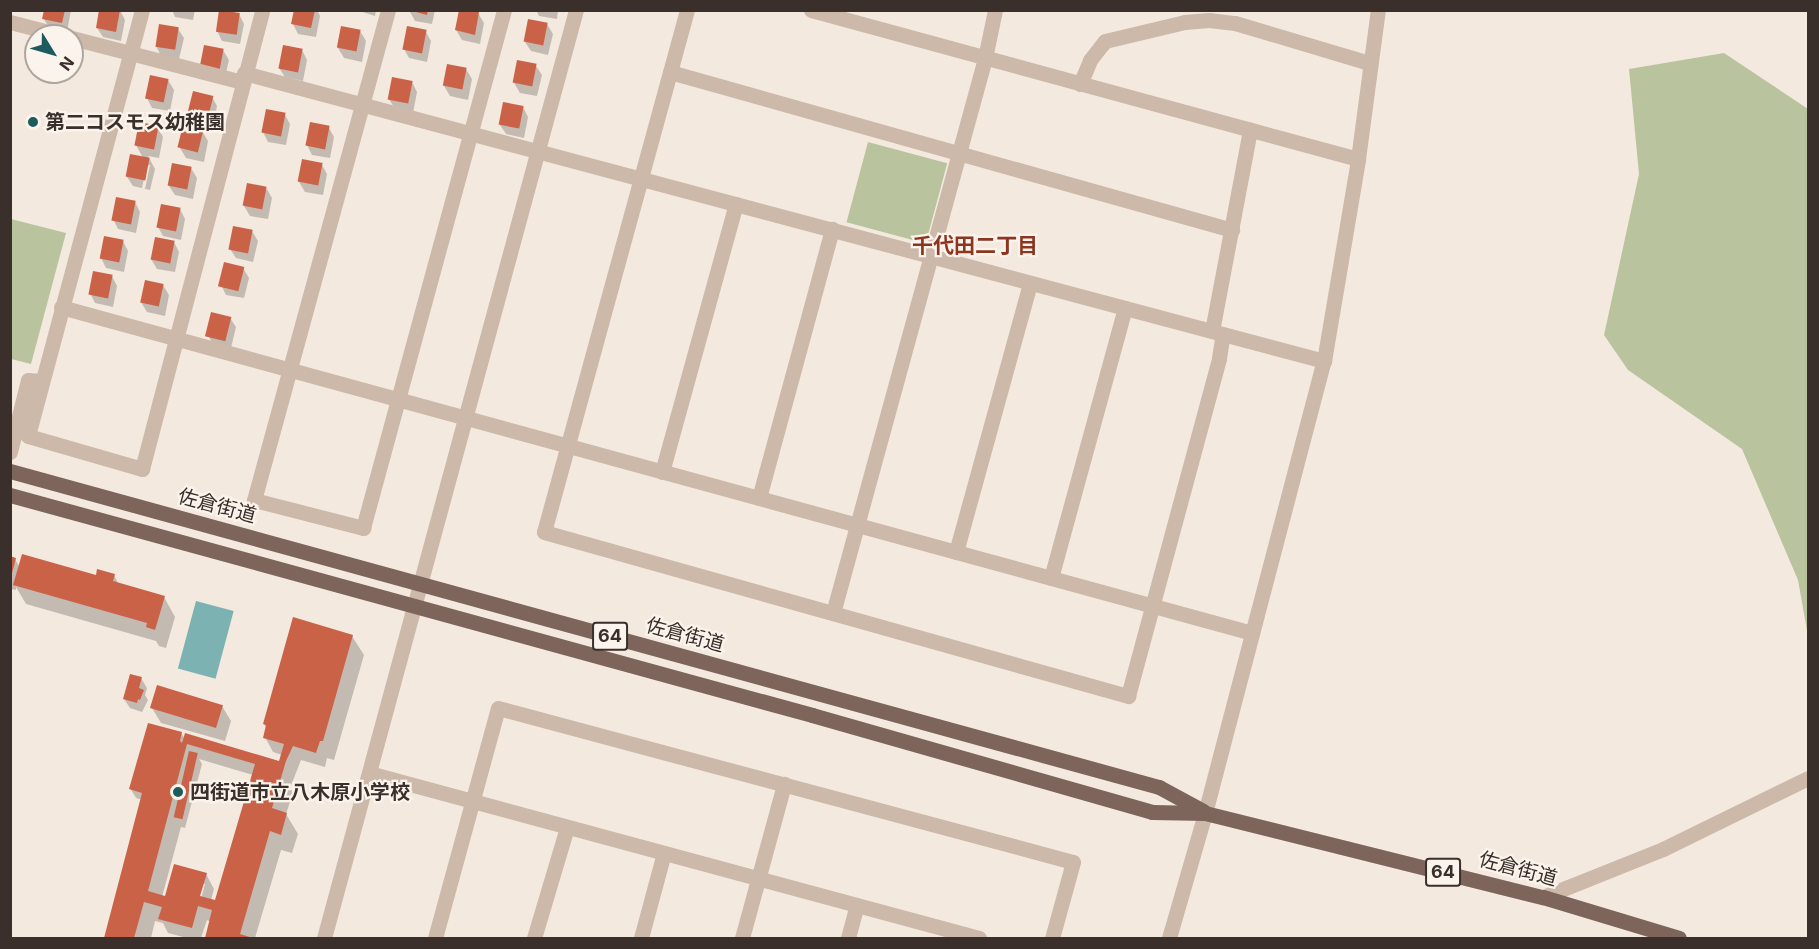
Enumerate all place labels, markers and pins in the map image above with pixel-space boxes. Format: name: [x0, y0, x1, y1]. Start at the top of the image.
place label: 第二コスモス幼稚園: [45, 110, 225, 134]
marker: 第二コスモス幼稚園: [26, 115, 40, 129]
place label: 四街道市立八木原小学校: [190, 780, 410, 804]
marker: 四街道市立八木原小学校: [171, 785, 185, 799]

